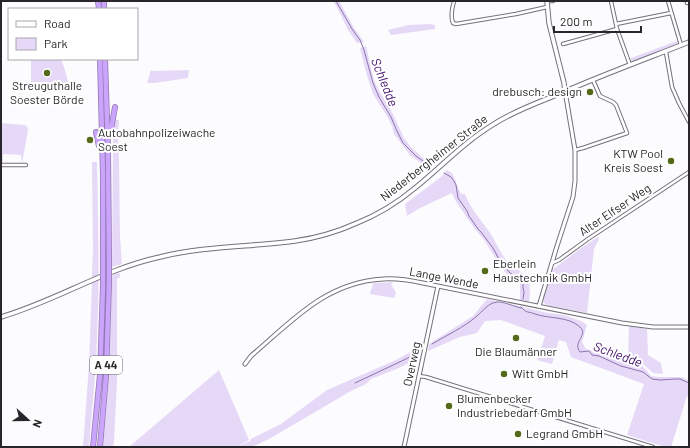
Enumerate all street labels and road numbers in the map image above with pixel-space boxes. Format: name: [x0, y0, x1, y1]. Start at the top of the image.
street label: Niederbergheimer Straße: [377, 111, 490, 203]
street label: Alter Elfser Weg: [576, 180, 653, 238]
street label: Lange Wende: [408, 263, 480, 291]
street label: Overweg: [399, 340, 423, 387]
road number: A 44: [90, 356, 122, 374]

